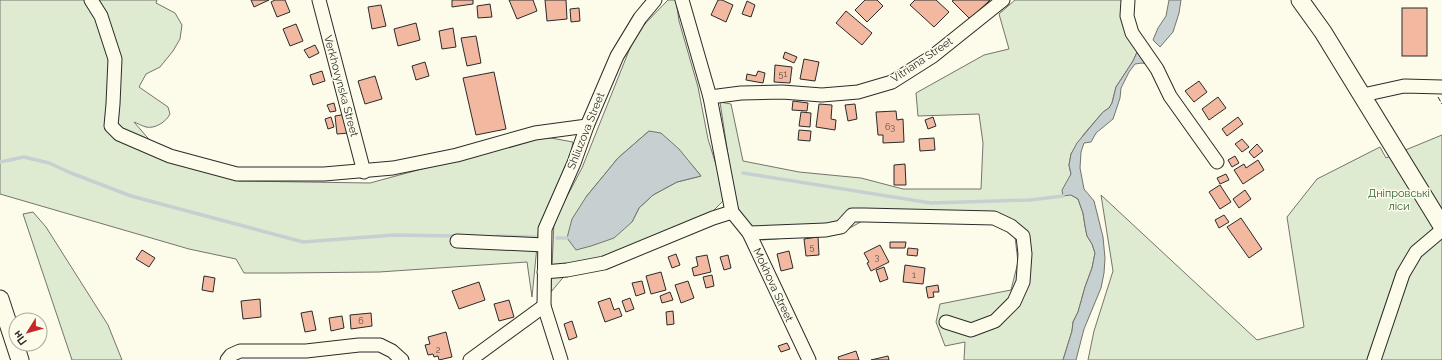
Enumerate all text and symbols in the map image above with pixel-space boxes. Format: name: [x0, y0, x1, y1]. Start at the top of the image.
street label: Verkhovynska Street: [321, 34, 361, 138]
street label: Vitriana Street: [889, 34, 956, 85]
house number: 51: [779, 69, 788, 79]
street label: Shliuzova Street: [565, 90, 607, 171]
house number: 63: [885, 122, 895, 132]
park label: Дніпровські ліси: [1368, 187, 1430, 213]
house number: 5: [810, 242, 815, 252]
street label: Mokhova Street: [750, 246, 796, 324]
house number: 3: [875, 252, 880, 262]
house number: 1: [912, 270, 916, 280]
north arrow: [8, 312, 48, 352]
house number: 6: [358, 316, 364, 326]
text: Пн: [11, 328, 30, 347]
house number: 2: [436, 345, 441, 355]

